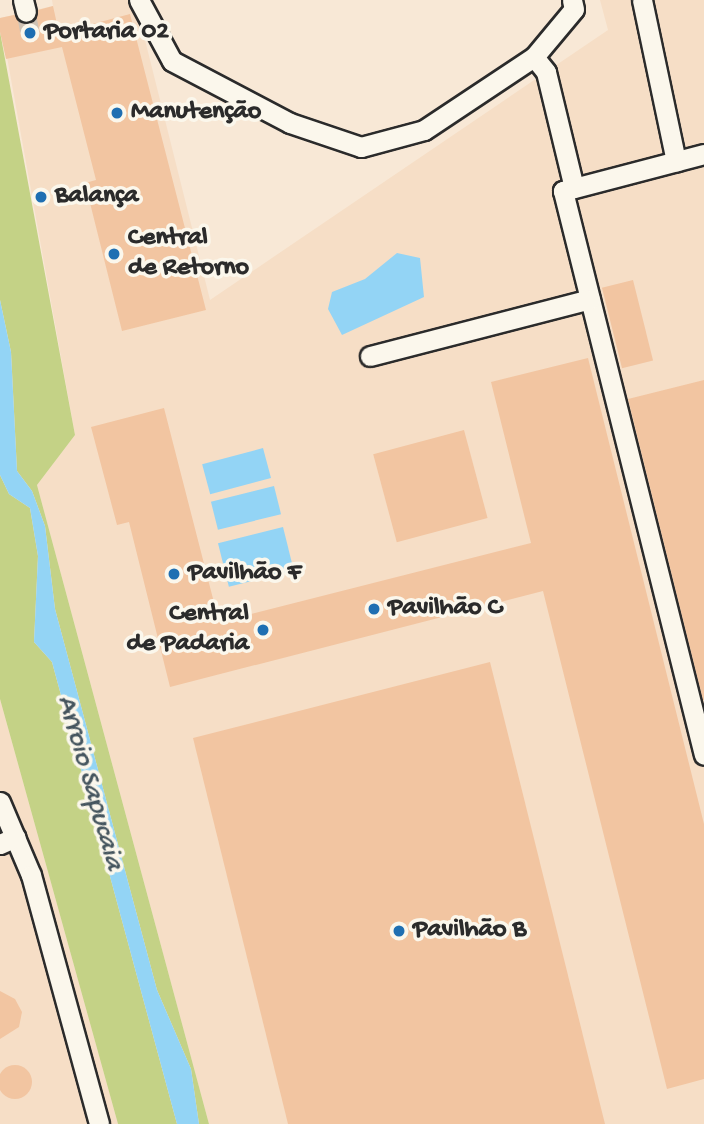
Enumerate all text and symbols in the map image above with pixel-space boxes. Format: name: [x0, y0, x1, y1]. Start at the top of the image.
place label: Portaria 02: [44, 17, 169, 49]
marker: Portaria 02: [22, 25, 38, 41]
place label: Manutenção: [131, 97, 261, 129]
marker: Manutenção: [109, 105, 125, 121]
place label: Balança: [55, 181, 139, 213]
marker: Balança: [33, 189, 49, 205]
place label: Central de Retorno: [128, 223, 249, 284]
marker: Central de Retorno: [106, 246, 122, 262]
place label: Pavilhão F: [188, 558, 301, 590]
marker: Pavilhão F: [166, 566, 182, 582]
place label: Pavilhão C: [388, 593, 502, 625]
place label: Central de Padaria: [126, 599, 249, 660]
marker: Pavilhão C: [366, 601, 382, 617]
marker: Central de Padaria: [255, 622, 271, 638]
water label: Arroio Sapucaia: [48, 692, 130, 874]
place label: Pavilhão B: [413, 915, 526, 947]
marker: Pavilhão B: [391, 923, 407, 939]

